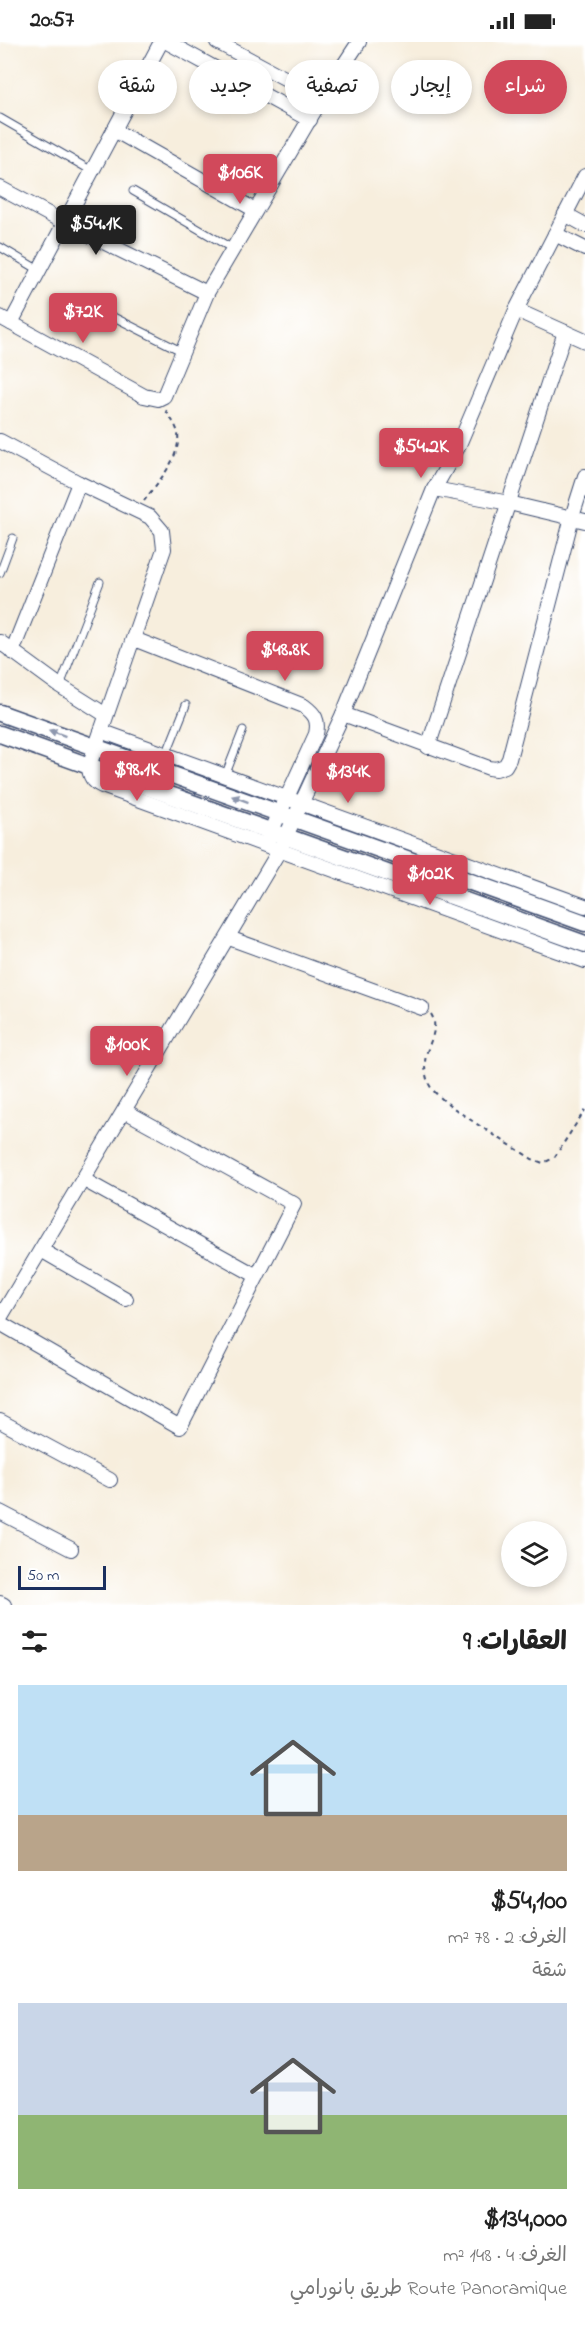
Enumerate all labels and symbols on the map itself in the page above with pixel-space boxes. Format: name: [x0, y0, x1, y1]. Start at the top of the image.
pin: $106K: [198, 154, 282, 205]
pin: $54.1K: [47, 205, 145, 256]
pin: $72K: [47, 293, 119, 344]
pin: $54.2K: [372, 428, 470, 479]
pin: $48.8K: [236, 631, 334, 682]
one-way arrow: [48, 727, 66, 737]
pin: $98.1K: [88, 751, 186, 802]
pin: $134K: [306, 753, 390, 804]
one-way arrow: [231, 794, 249, 804]
pin: $102K: [388, 855, 472, 906]
pin: $100K: [85, 1026, 169, 1077]
scale bar: [18, 1563, 106, 1590]

